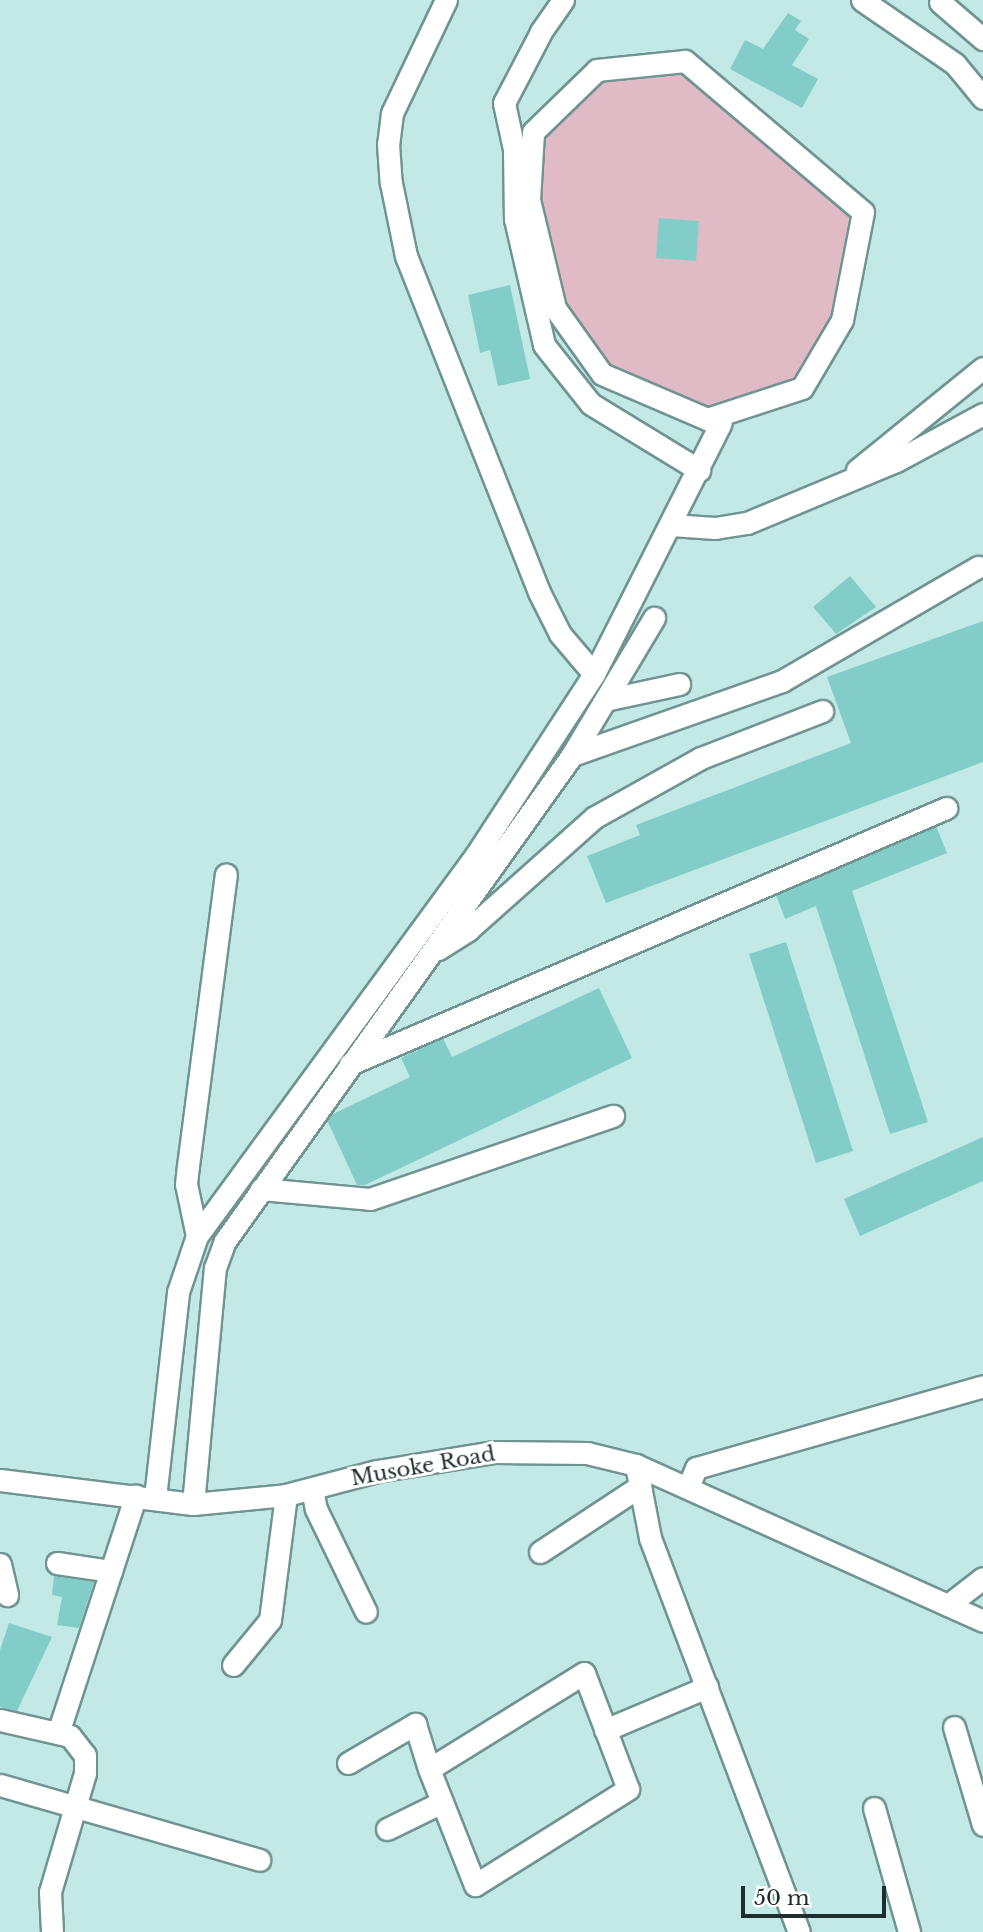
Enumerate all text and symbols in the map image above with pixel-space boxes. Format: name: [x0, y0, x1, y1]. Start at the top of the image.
street label: Musoke Road: [349, 1441, 497, 1491]
scale bar: [745, 1872, 890, 1916]
text: 50 m: [754, 1885, 809, 1911]

